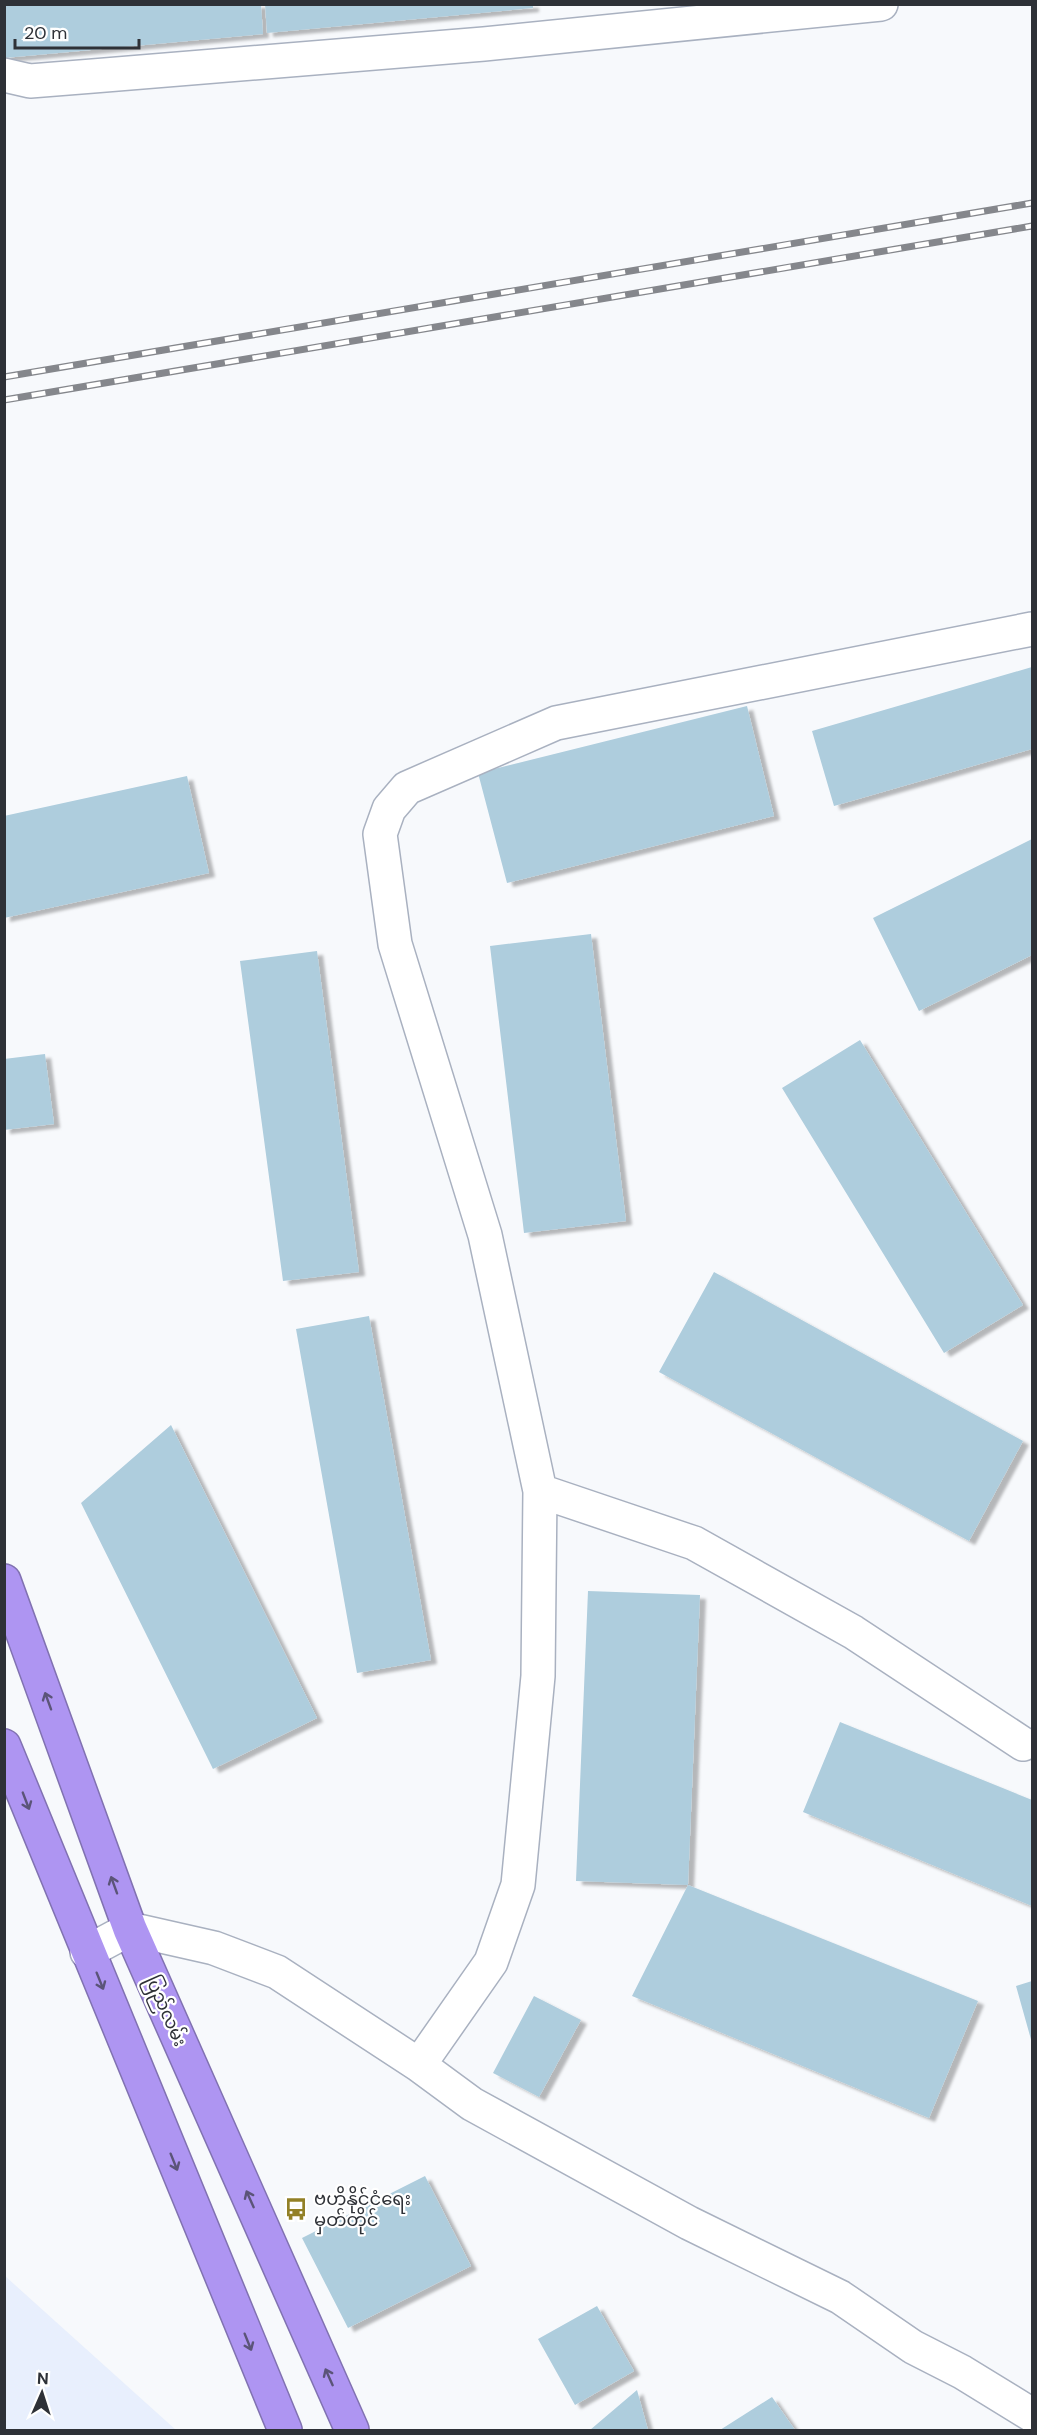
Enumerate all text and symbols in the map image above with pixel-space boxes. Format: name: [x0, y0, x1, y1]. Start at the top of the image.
scale bar: [15, 12, 140, 50]
text: 20 m: [24, 21, 67, 45]
one-way arrow: [41, 1693, 52, 1711]
one-way arrow: [21, 1791, 32, 1810]
one-way arrow: [108, 1876, 119, 1895]
street label: ပြည်လမ်း: [137, 1971, 193, 2051]
one-way arrow: [95, 1972, 106, 1990]
one-way arrow: [169, 2152, 180, 2170]
place label: ဗဟိုနိုင်ငံရေး မှတ်တိုင်: [314, 2185, 411, 2235]
one-way arrow: [243, 2190, 255, 2208]
bus stop icon: ဗဟိုနိုင်ငံရေး မှတ်တိုင်: [283, 2196, 309, 2222]
one-way arrow: [243, 2332, 254, 2351]
north arrow: [12, 2363, 72, 2423]
text: N: [36, 2368, 49, 2389]
one-way arrow: [322, 2368, 333, 2386]

